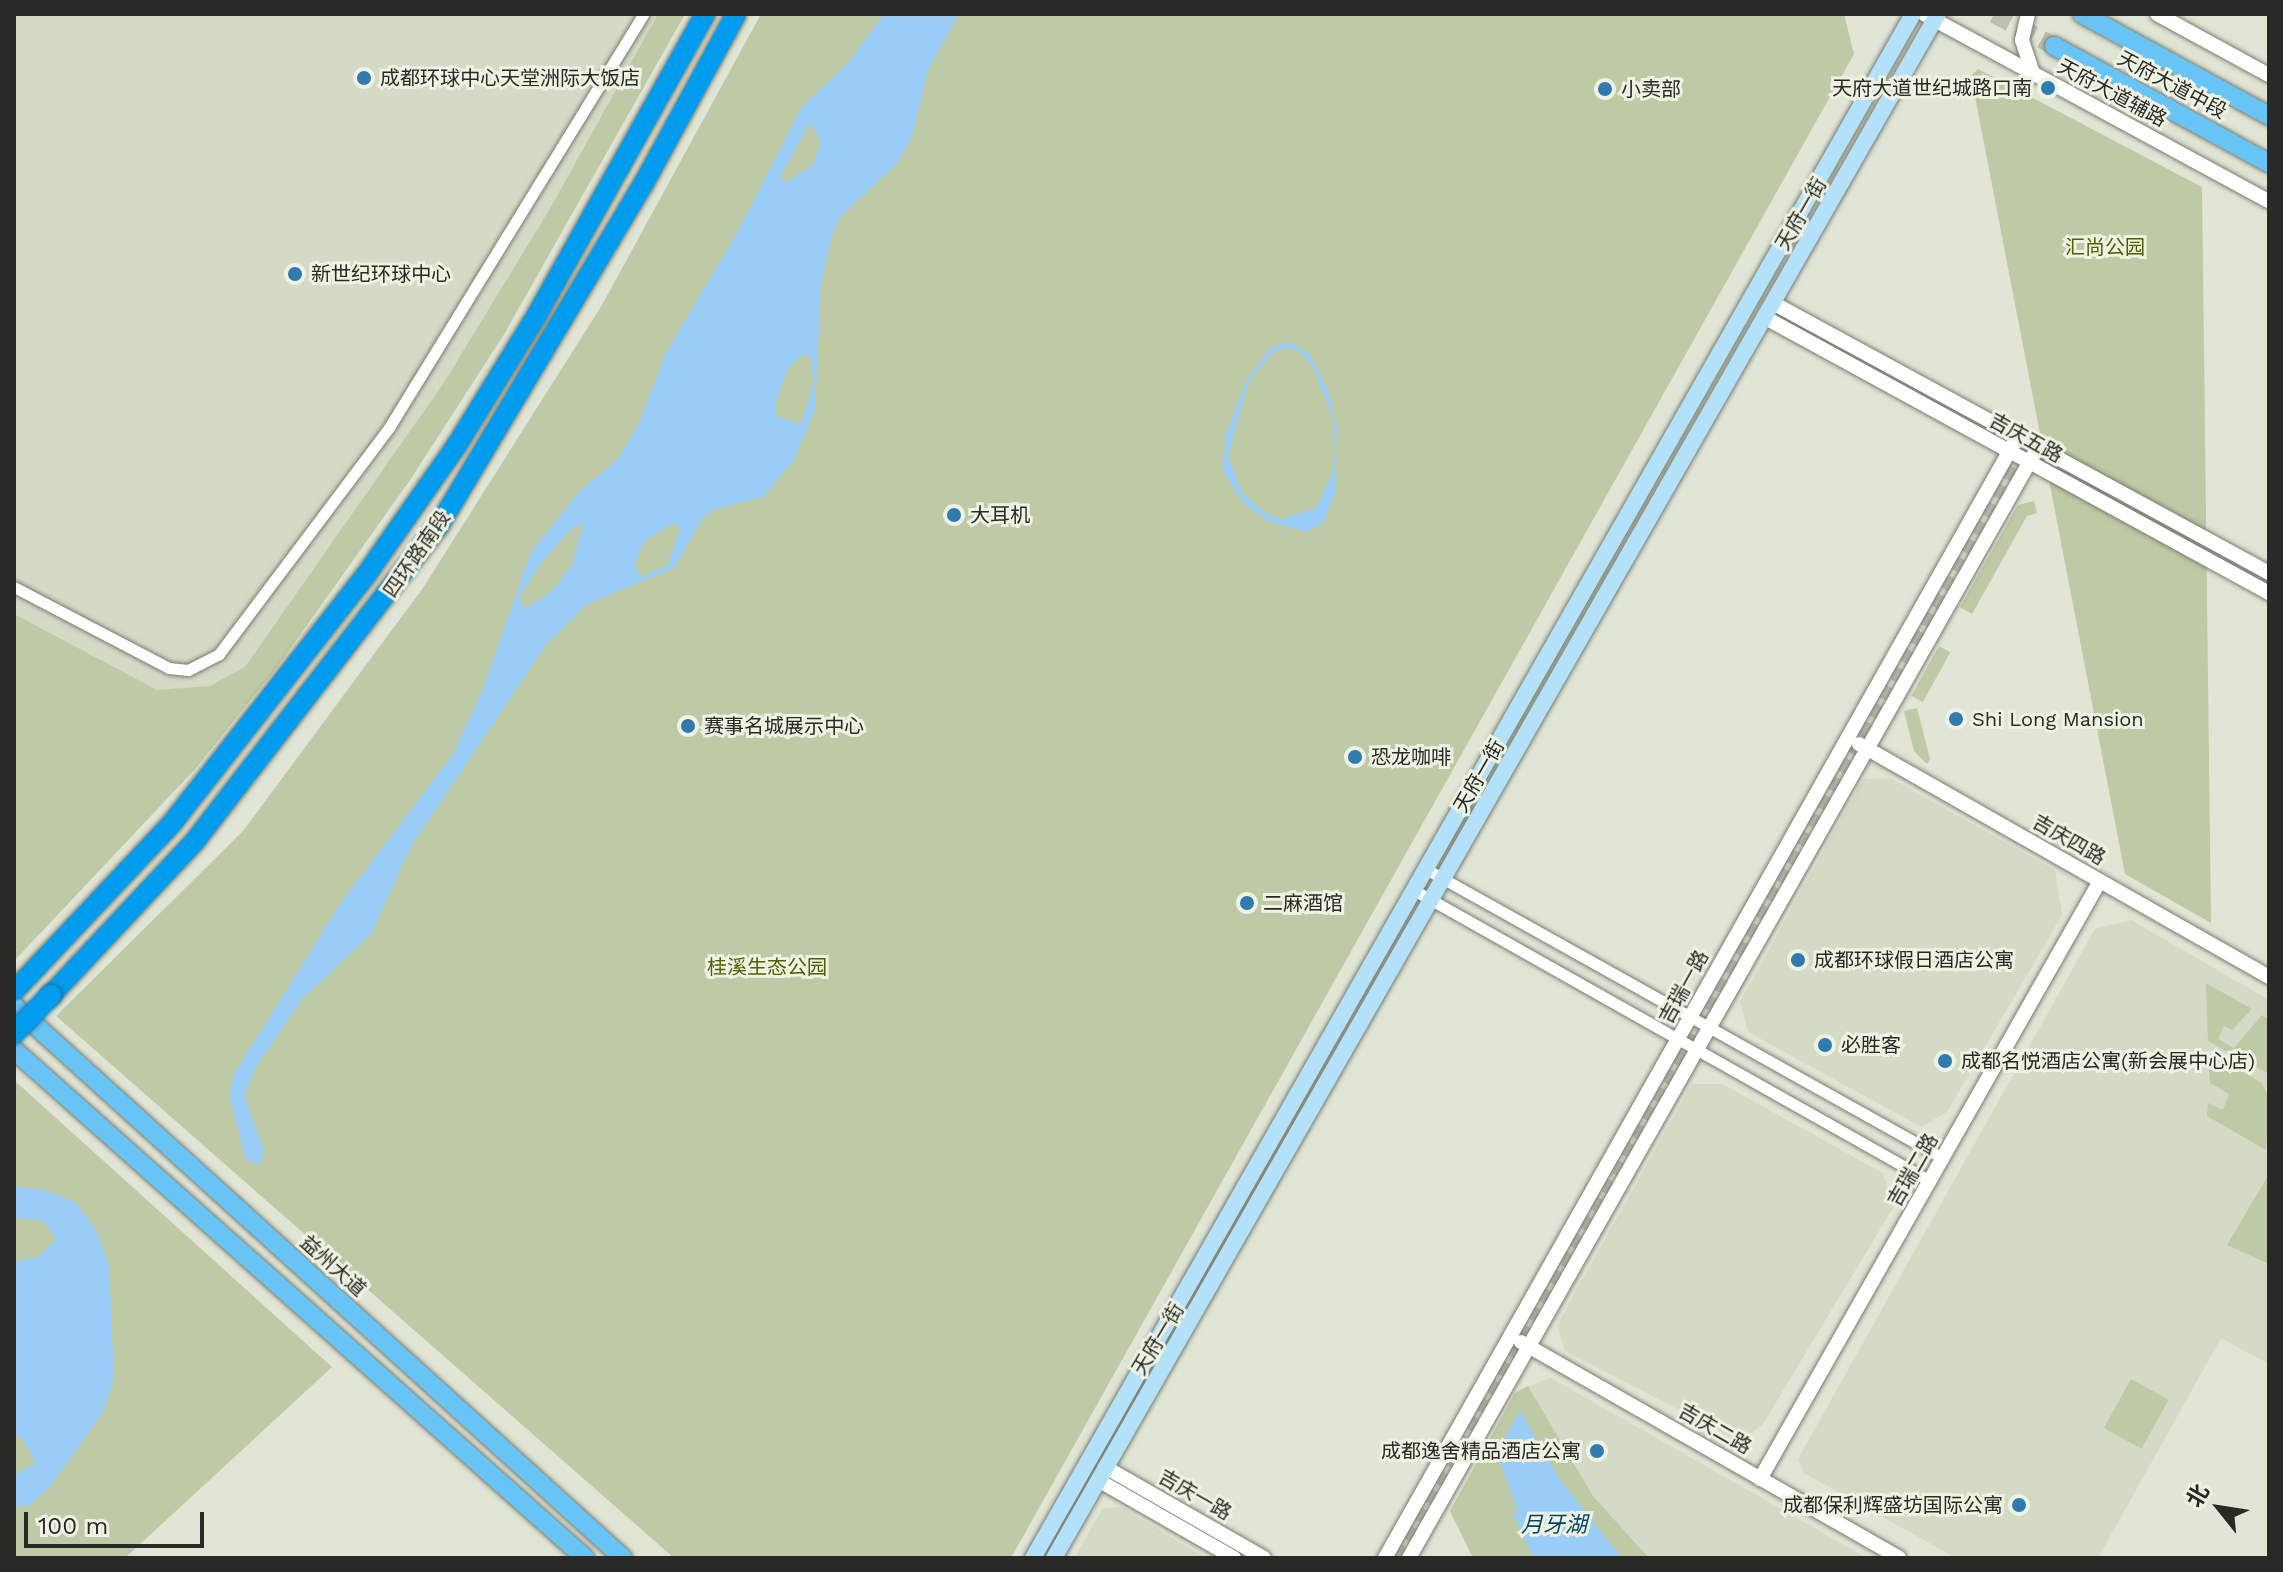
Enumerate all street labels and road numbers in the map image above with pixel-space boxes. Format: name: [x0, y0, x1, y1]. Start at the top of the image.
street label: 天府大道中段: [2113, 46, 2231, 124]
street label: 天府大道辅路: [2053, 54, 2171, 132]
street label: 天府一街: [1771, 173, 1831, 255]
street label: 吉庆五路: [1985, 408, 2067, 468]
street label: 四环路南段: [378, 506, 456, 602]
street label: 天府一街: [1449, 735, 1509, 817]
street label: 吉庆四路: [2028, 810, 2110, 870]
street label: 吉瑞一路: [1654, 946, 1714, 1028]
street label: 吉瑞二路: [1883, 1129, 1943, 1211]
street label: 益州大道: [295, 1230, 371, 1302]
street label: 天府一街: [1127, 1299, 1189, 1379]
street label: 吉庆二路: [1674, 1399, 1756, 1459]
street label: 吉庆一路: [1154, 1465, 1236, 1525]

